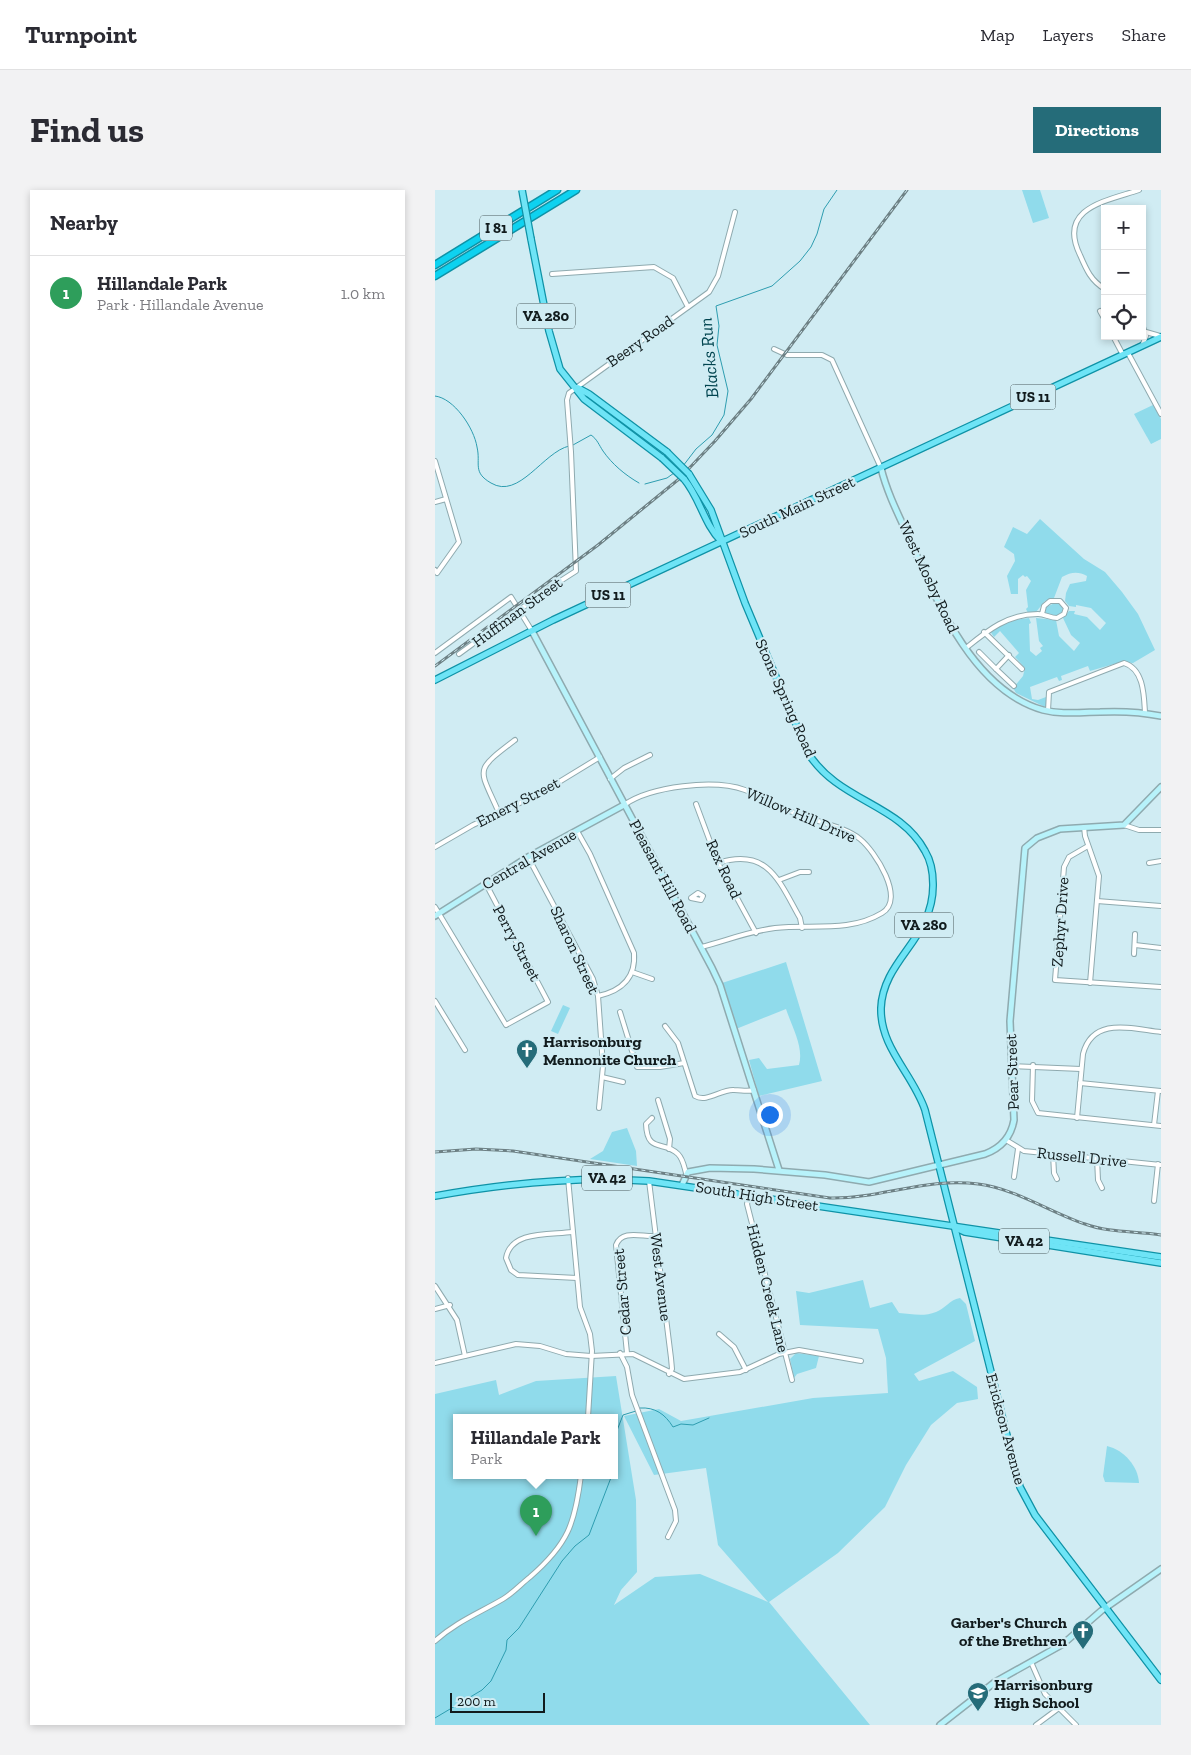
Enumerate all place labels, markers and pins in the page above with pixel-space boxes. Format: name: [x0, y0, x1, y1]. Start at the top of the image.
place label: Harrisonburg Mennonite Church: [543, 1032, 677, 1069]
church icon: Harrisonburg Mennonite Church: [515, 1038, 539, 1069]
pin: 1: [520, 1495, 552, 1536]
place label: Garber's Church of the Brethren: [951, 1613, 1068, 1650]
church icon: Garber's Church of the Brethren: [1071, 1619, 1095, 1650]
place label: Harrisonburg High School: [994, 1675, 1093, 1712]
school or university icon: Harrisonburg High School: [966, 1681, 990, 1712]

